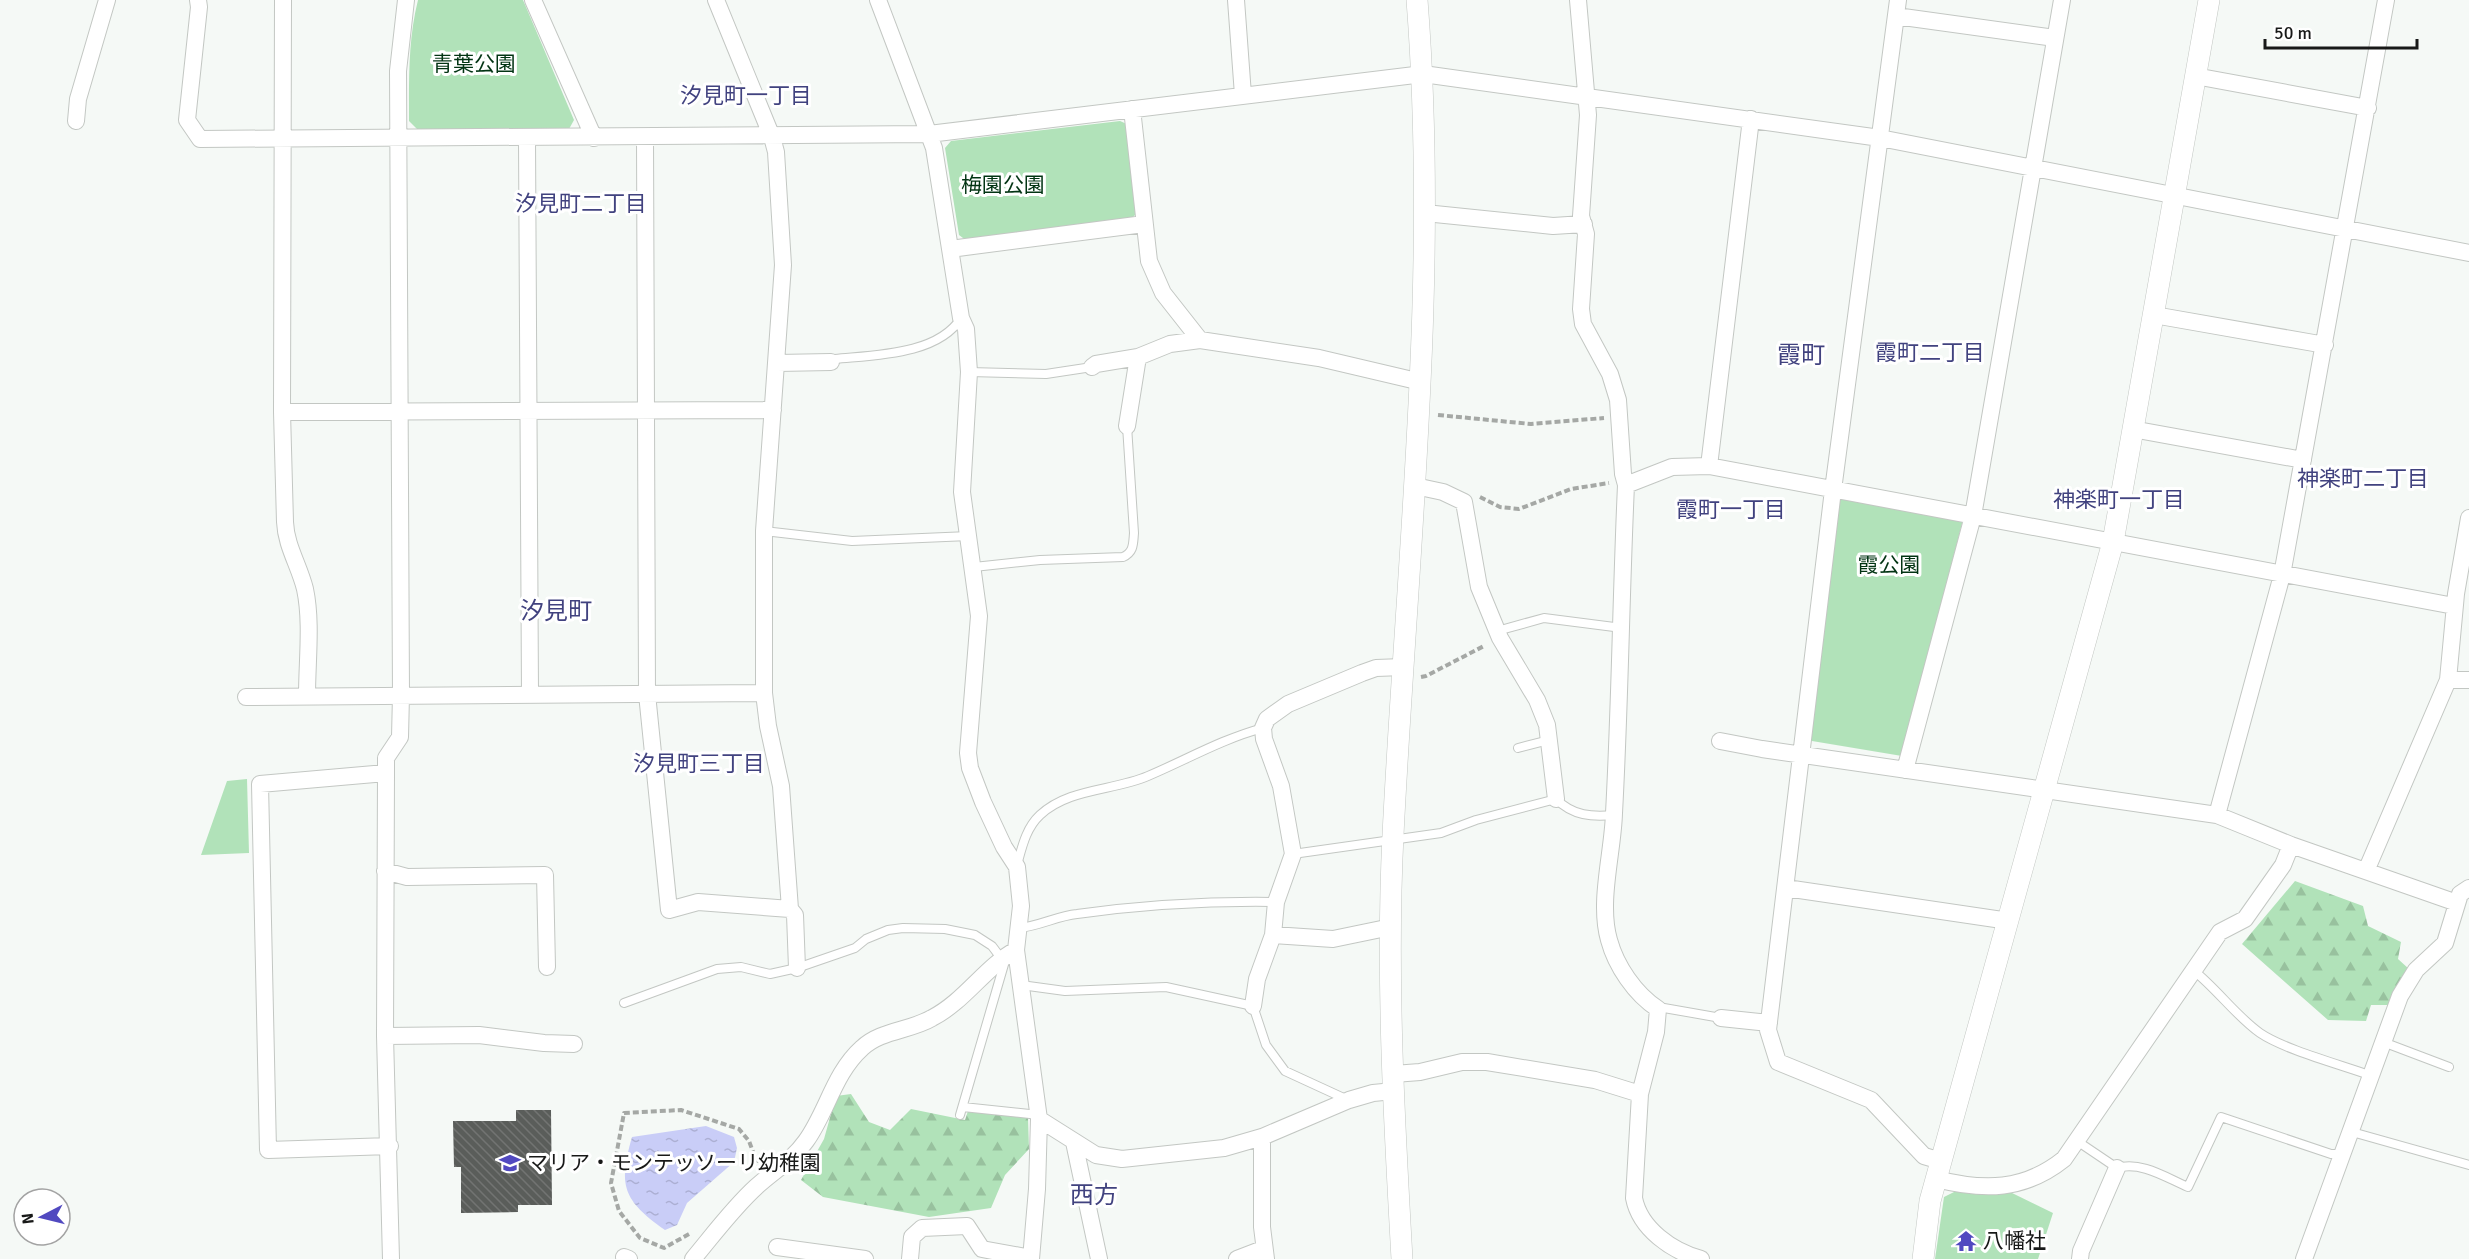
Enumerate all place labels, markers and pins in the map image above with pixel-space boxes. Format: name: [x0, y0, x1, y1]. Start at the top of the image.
place label: マリア・モンテッソーリ幼稚園: [527, 1150, 821, 1176]
school or university icon: マリア・モンテッソーリ幼稚園: [498, 1151, 522, 1175]
place label: 八幡社: [1983, 1228, 2046, 1254]
temple icon: 八幡社: [1954, 1229, 1978, 1253]

